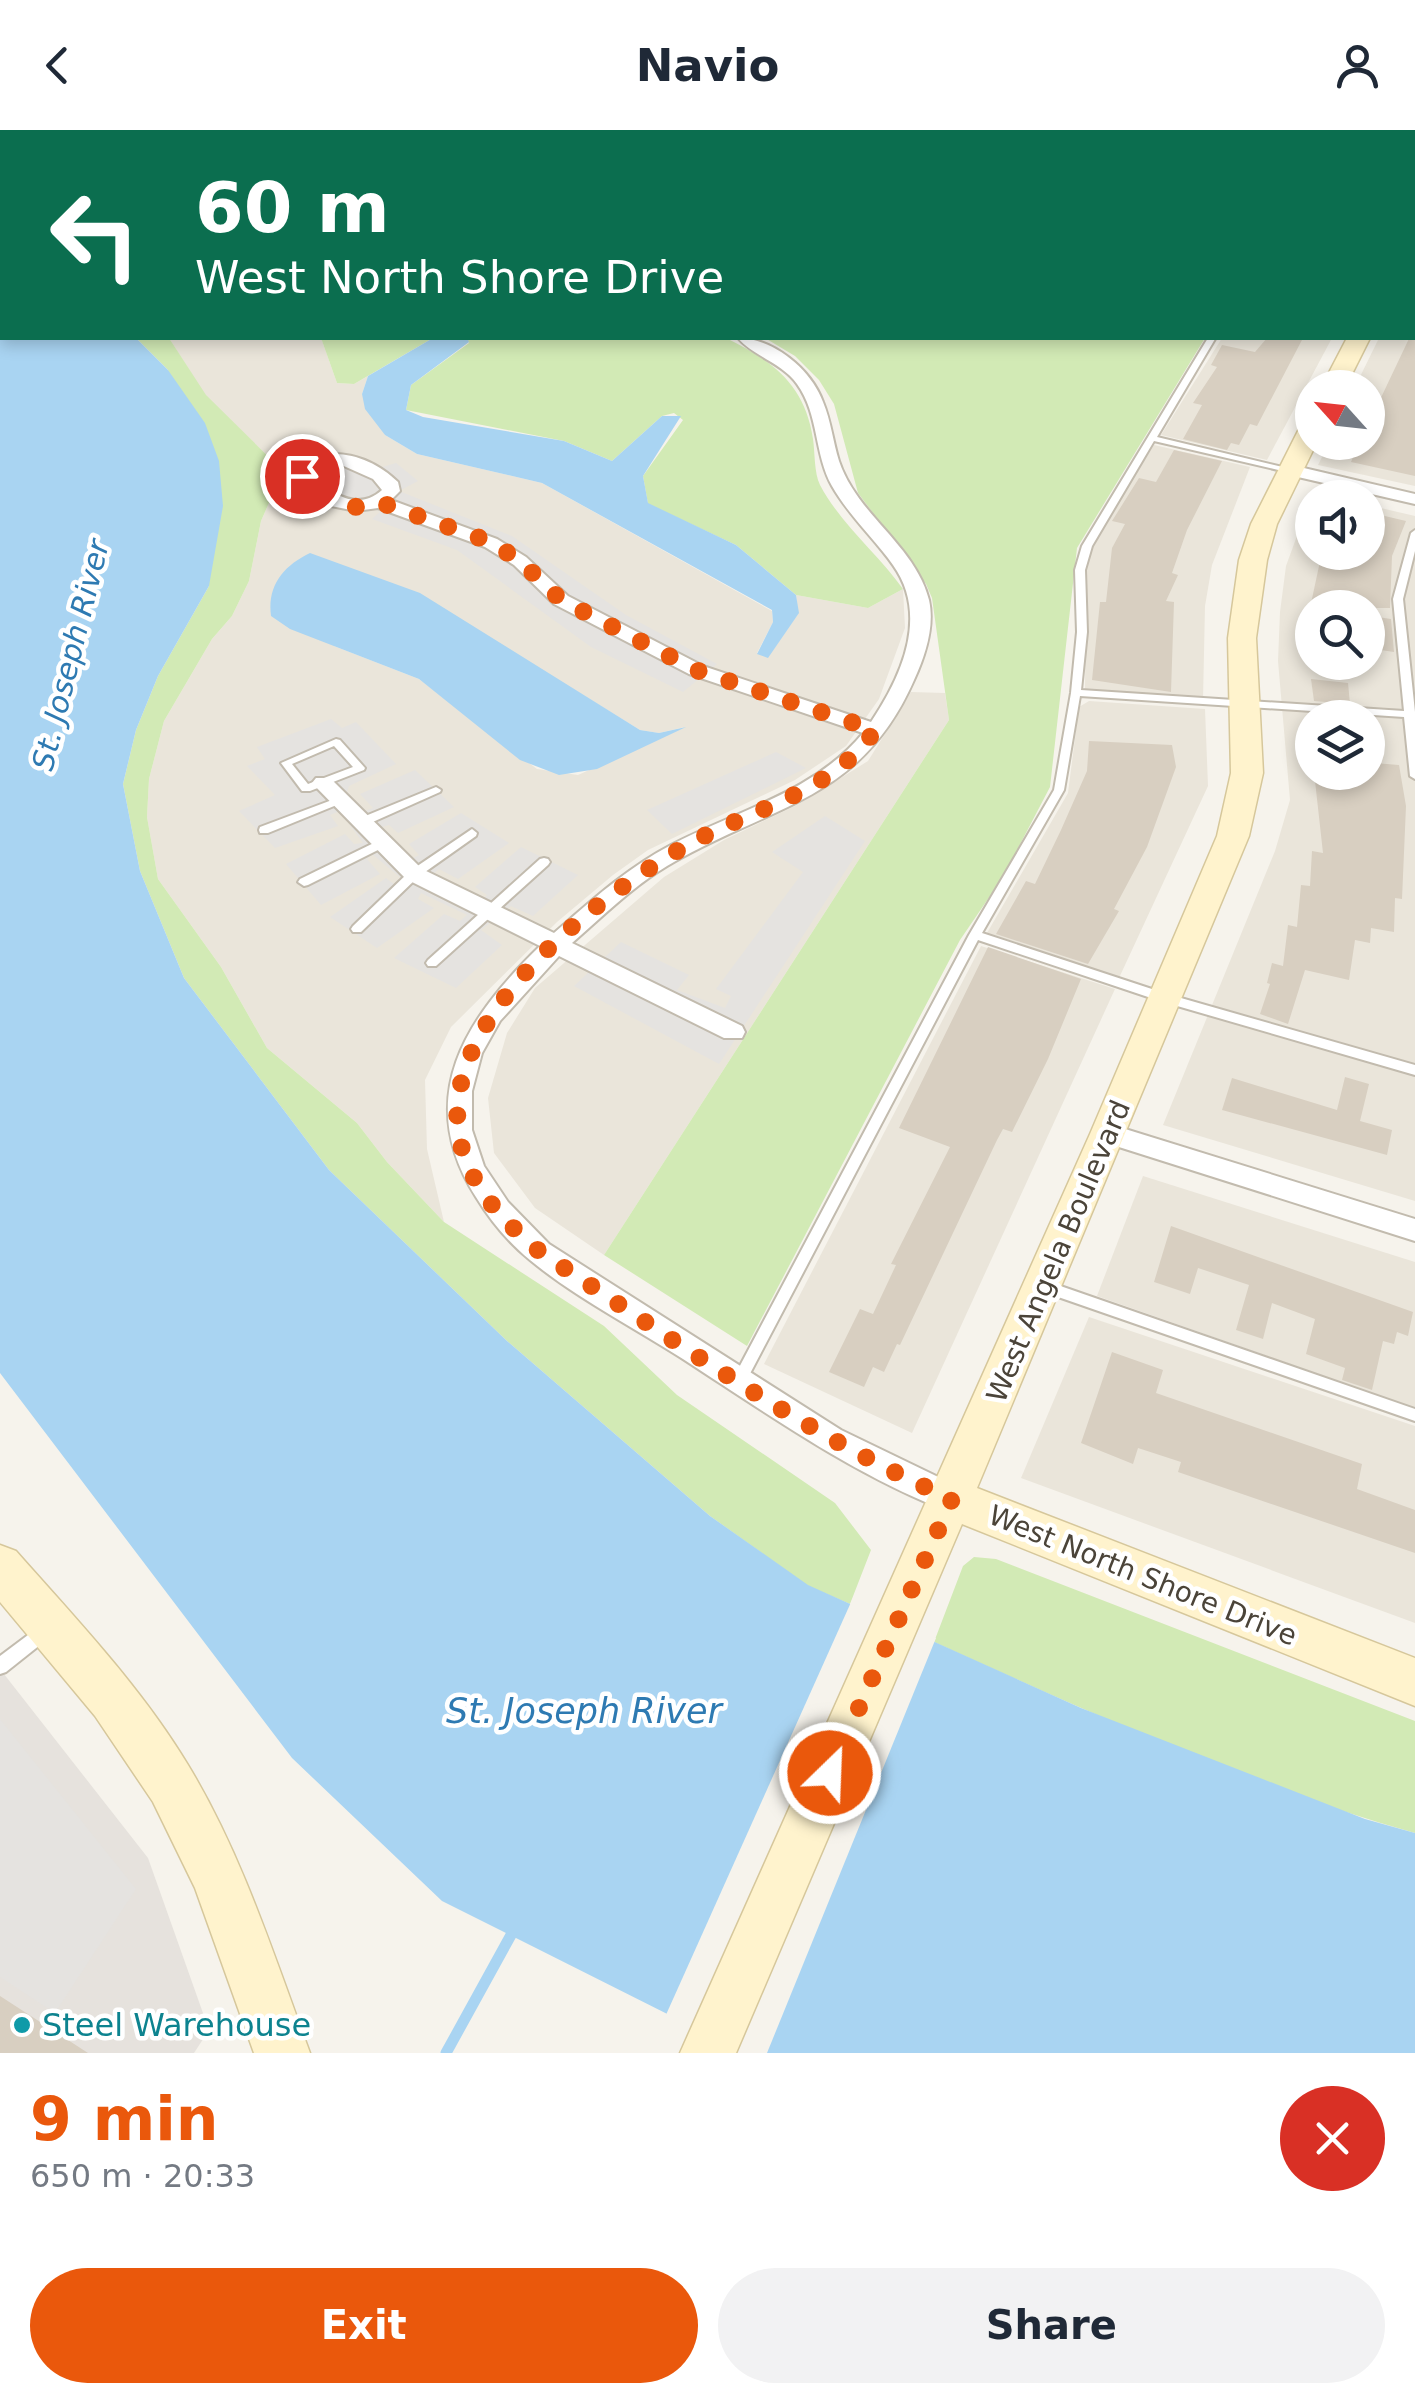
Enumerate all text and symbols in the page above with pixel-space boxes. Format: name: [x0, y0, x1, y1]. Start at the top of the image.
icon: back: [30, 38, 85, 93]
icon: person: [1330, 38, 1385, 93]
text: Navio: [636, 39, 779, 92]
text: 60 m: [195, 167, 390, 249]
icon: left: [30, 170, 160, 300]
text: West North Shore Drive: [195, 251, 724, 304]
north arrow: [1295, 370, 1385, 460]
map controls: [1295, 370, 1385, 790]
pin: [260, 434, 345, 519]
icon: arrive: [275, 449, 330, 504]
button: sound: [1295, 480, 1385, 570]
water label: St. Joseph River: [25, 534, 117, 774]
button: search: [1295, 590, 1385, 680]
button: layers: [1295, 700, 1385, 790]
street label: West Angela Boulevard: [980, 1095, 1137, 1407]
street label: West North Shore Drive: [984, 1498, 1302, 1652]
water label: St. Joseph River: [446, 1691, 725, 1731]
position arrow: [778, 1721, 882, 1825]
place label: Steel Warehouse: [42, 2006, 311, 2044]
marker: Steel Warehouse: [11, 2014, 33, 2036]
text: 9 min: [30, 2084, 218, 2154]
button: close: [1280, 2086, 1385, 2191]
text: 650 m · 20:33: [30, 2157, 255, 2195]
button: Exit: [30, 2268, 698, 2383]
button: Share: [718, 2268, 1385, 2383]

